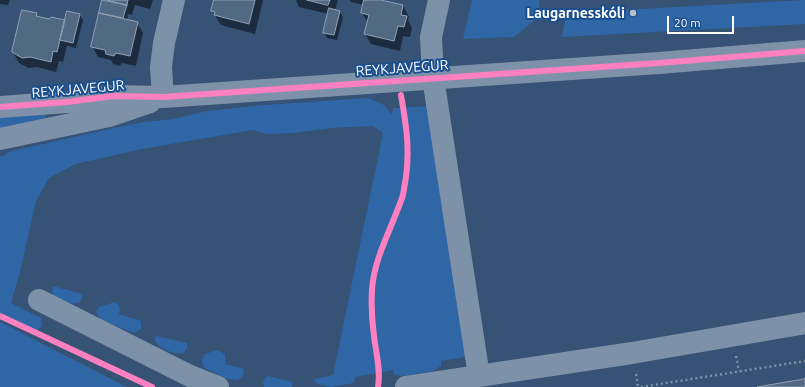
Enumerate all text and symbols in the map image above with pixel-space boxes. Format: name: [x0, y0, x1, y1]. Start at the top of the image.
place label: Laugarnesskóli: [526, 5, 625, 21]
marker: Laugarnesskóli: [628, 8, 638, 18]
scale bar: [669, 8, 736, 34]
text: 20 m: [674, 16, 701, 29]
street label: REYKJAVEGUR: [355, 56, 449, 80]
street label: REYKJAVEGUR: [31, 77, 125, 101]

